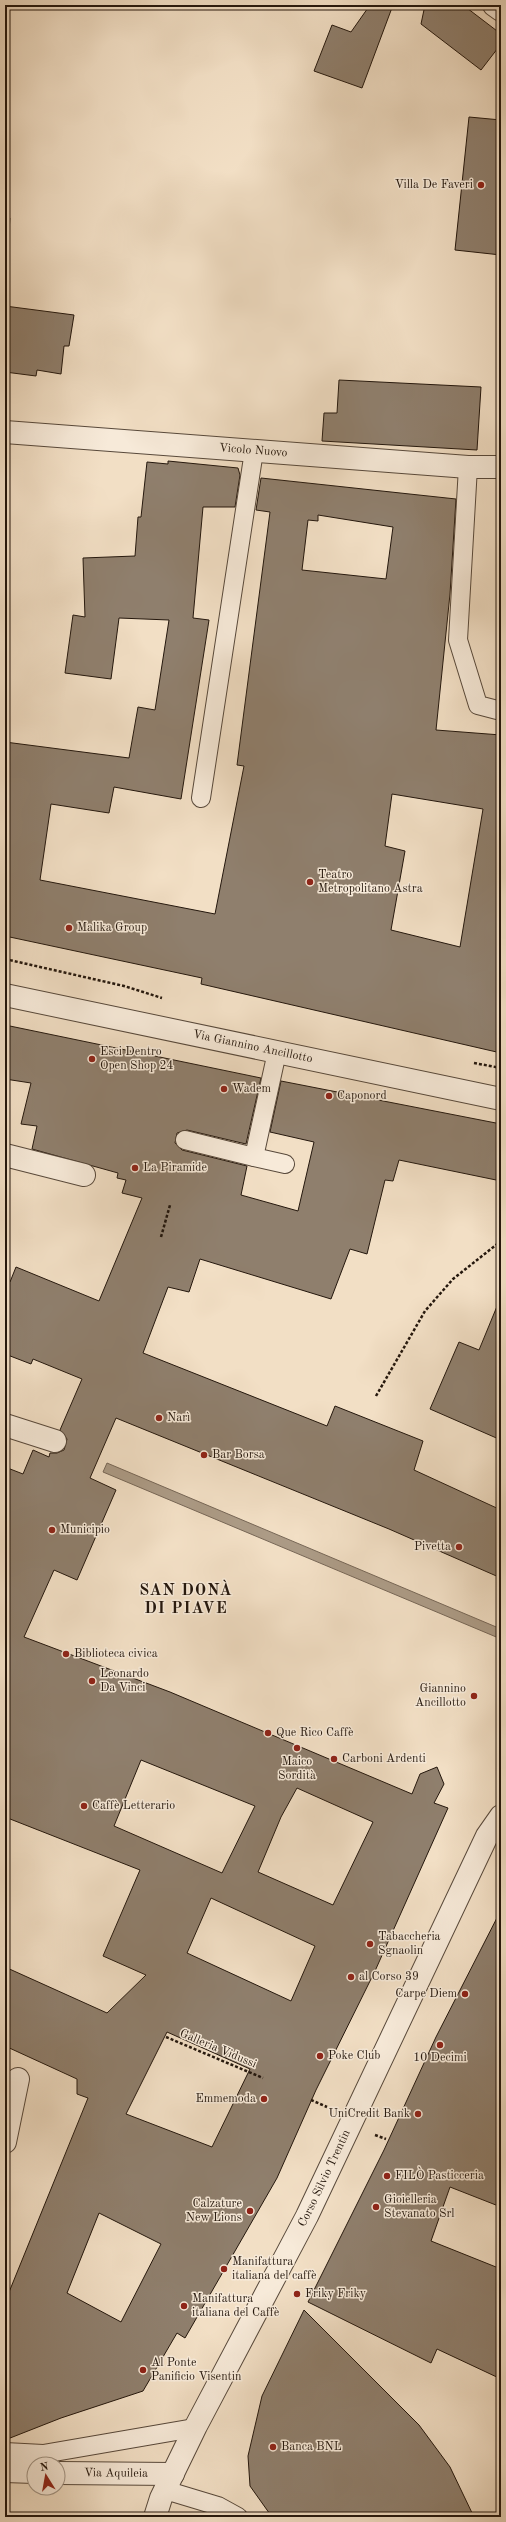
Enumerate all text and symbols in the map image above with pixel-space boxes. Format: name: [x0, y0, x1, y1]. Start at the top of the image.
place label: Villa De Faveri: [395, 179, 473, 191]
marker: Villa De Faveri: [476, 180, 486, 190]
street label: Vicolo Nuovo: [219, 442, 288, 459]
place label: Teatro Metropolitano Astra: [318, 869, 423, 895]
marker: Teatro Metropolitano Astra: [305, 877, 315, 887]
place label: Malika Group: [77, 922, 147, 934]
marker: Malika Group: [64, 923, 74, 933]
street label: Via Giannino Ancillotto: [192, 1029, 314, 1065]
place label: Esci Dentro Open Shop 24: [100, 1046, 173, 1072]
marker: Esci Dentro Open Shop 24: [87, 1054, 97, 1064]
place label: Wadem: [232, 1083, 272, 1095]
marker: Wadem: [219, 1084, 229, 1094]
place label: Caponord: [337, 1090, 387, 1102]
marker: Caponord: [324, 1091, 334, 1101]
place label: La Piramide: [143, 1162, 208, 1174]
marker: La Piramide: [130, 1163, 140, 1173]
place label: Narì: [167, 1412, 190, 1424]
marker: Narì: [154, 1413, 164, 1423]
place label: Bar Borsa: [212, 1449, 265, 1461]
marker: Bar Borsa: [199, 1450, 209, 1460]
place label: Municipio: [60, 1524, 110, 1536]
marker: Municipio: [47, 1525, 57, 1535]
place label: Pivetta: [414, 1541, 451, 1553]
marker: Pivetta: [454, 1542, 464, 1552]
district label: SAN DONÀ DI PIAVE: [139, 1579, 233, 1617]
place label: Biblioteca civica: [74, 1648, 158, 1660]
marker: Biblioteca civica: [61, 1649, 71, 1659]
place label: Leonardo Da Vinci: [100, 1668, 149, 1694]
marker: Leonardo Da Vinci: [87, 1676, 97, 1686]
place label: Giannino Ancillotto: [415, 1683, 466, 1709]
marker: Giannino Ancillotto: [469, 1691, 479, 1701]
place label: Que Rico Caffè: [276, 1727, 354, 1739]
marker: Que Rico Caffè: [263, 1728, 273, 1738]
marker: Maico Sordità: [292, 1743, 302, 1753]
place label: Carboni Ardenti: [342, 1753, 426, 1765]
marker: Carboni Ardenti: [329, 1754, 339, 1764]
place label: Maico Sordità: [278, 1756, 316, 1782]
place label: Caffè Letterario: [92, 1800, 175, 1812]
marker: Caffè Letterario: [79, 1801, 89, 1811]
place label: Tabaccheria Sgnaolin: [378, 1931, 441, 1957]
marker: Tabaccheria Sgnaolin: [365, 1939, 375, 1949]
place label: al Corso 39: [359, 1971, 419, 1983]
marker: al Corso 39: [346, 1972, 356, 1982]
place label: Carpe Diem: [395, 1988, 457, 2000]
marker: Carpe Diem: [460, 1989, 470, 1999]
street label: Galleria Vidussi: [178, 2027, 258, 2071]
marker: 10 Decimi: [435, 2040, 445, 2050]
place label: Poke Club: [328, 2050, 380, 2062]
marker: Poke Club: [315, 2051, 325, 2061]
place label: 10 Decimi: [413, 2052, 467, 2064]
place label: Emmemoda: [195, 2093, 256, 2105]
marker: Emmemoda: [259, 2094, 269, 2104]
place label: UniCredit Bank: [328, 2108, 410, 2120]
marker: UniCredit Bank: [413, 2109, 423, 2119]
street label: Corso Silvio Trentin: [296, 2128, 353, 2229]
place label: FILÒ Pasticceria: [395, 2166, 484, 2182]
marker: FILÒ Pasticceria: [382, 2171, 392, 2181]
place label: Gioielleria Stevanato Srl: [384, 2194, 455, 2220]
place label: Calzature New Lions: [186, 2198, 242, 2224]
marker: Gioielleria Stevanato Srl: [371, 2202, 381, 2212]
marker: Calzature New Lions: [245, 2206, 255, 2216]
place label: Manifattura italiana del caffè: [232, 2256, 317, 2282]
marker: Manifattura italiana del caffè: [219, 2264, 229, 2274]
place label: Friky Friky: [305, 2288, 367, 2300]
marker: Friky Friky: [292, 2289, 302, 2299]
place label: Manifattura italiana del Caffè: [192, 2293, 280, 2319]
marker: Manifattura italiana del Caffè: [179, 2301, 189, 2311]
place label: Al Ponte Panificio Visentin: [151, 2357, 242, 2383]
marker: Al Ponte Panificio Visentin: [138, 2365, 148, 2375]
place label: Banca BNL: [281, 2441, 342, 2453]
marker: Banca BNL: [268, 2442, 278, 2452]
north arrow: [26, 2456, 66, 2496]
text: N: [39, 2461, 50, 2474]
street label: Via Aquileia: [84, 2467, 148, 2480]

